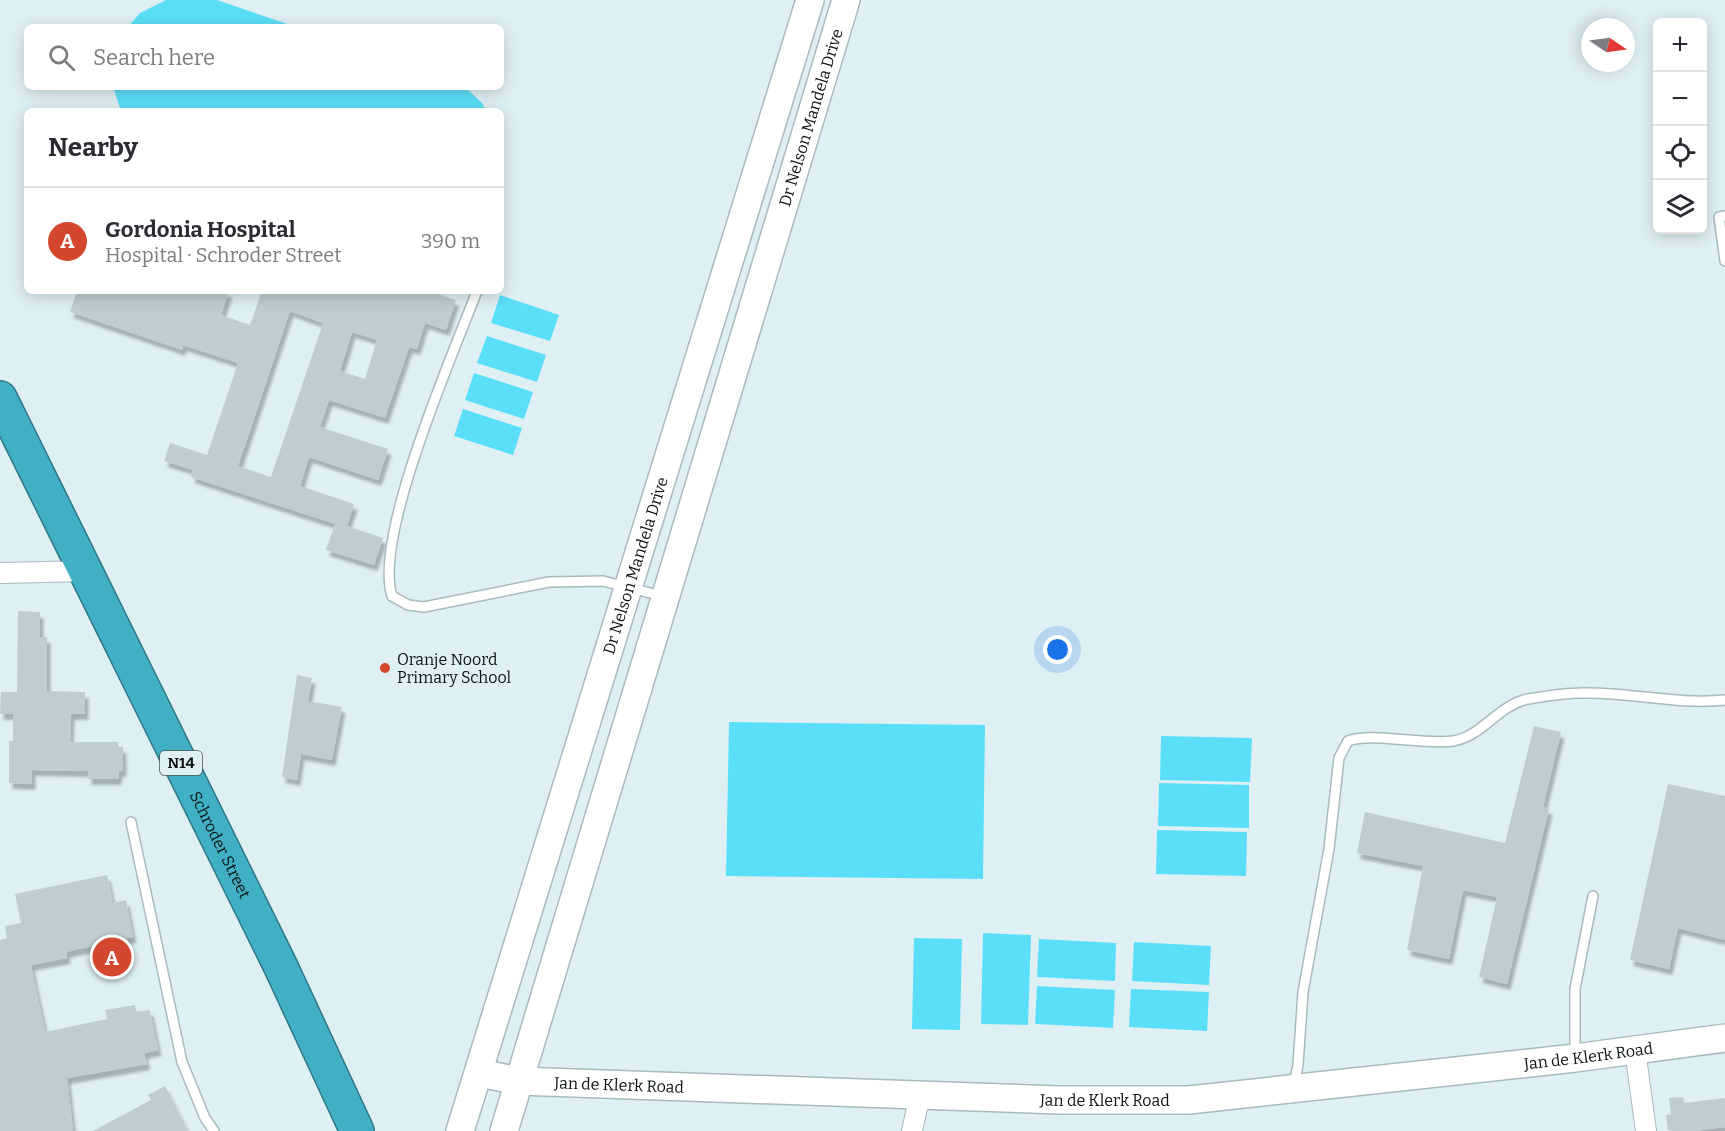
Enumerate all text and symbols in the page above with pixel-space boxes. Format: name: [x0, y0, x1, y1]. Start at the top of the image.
north arrow: [1581, 18, 1635, 72]
map controls: [1653, 18, 1707, 234]
button: +: [1653, 18, 1707, 72]
search box: [24, 24, 504, 90]
street label: Dr Nelson Mandela Drive: [775, 26, 847, 209]
icon: search: [45, 41, 78, 74]
text: Search here: [93, 44, 215, 71]
button: −: [1653, 72, 1707, 126]
button: locate: [1653, 126, 1707, 180]
text: Nearby: [48, 132, 138, 163]
button: layers: [1653, 180, 1707, 234]
text: Gordonia Hospital: [105, 216, 295, 243]
text: A: [60, 229, 75, 253]
text: 390 m: [421, 229, 480, 253]
text: Hospital · Schroder Street: [105, 243, 342, 267]
street label: Dr Nelson Mandela Drive: [599, 475, 672, 657]
your location: [1043, 635, 1072, 664]
place label: Oranje Noord Primary School: [397, 650, 512, 687]
marker: Oranje Noord Primary School: [378, 661, 392, 675]
road number: N14: [160, 751, 202, 775]
street label: Schroder Street: [186, 788, 255, 902]
pin: A: [92, 934, 132, 980]
street label: Jan de Klerk Road: [1522, 1039, 1655, 1074]
street label: Jan de Klerk Road: [553, 1073, 685, 1097]
street label: Jan de Klerk Road: [1039, 1090, 1170, 1110]

